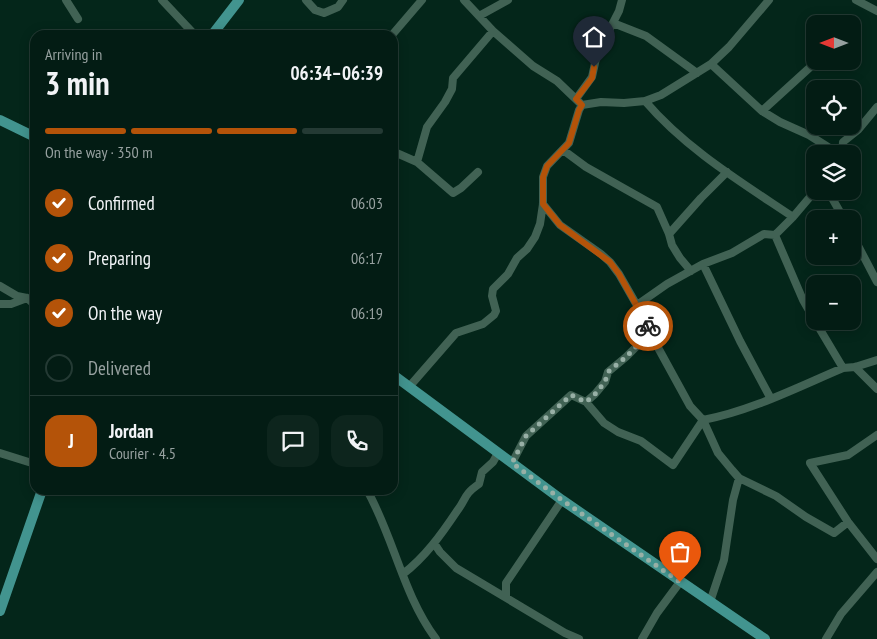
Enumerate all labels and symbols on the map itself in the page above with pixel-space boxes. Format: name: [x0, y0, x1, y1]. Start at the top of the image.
north arrow: [806, 15, 861, 70]
pin: [573, 16, 615, 67]
courier: [623, 301, 673, 351]
pin: [659, 531, 701, 582]

